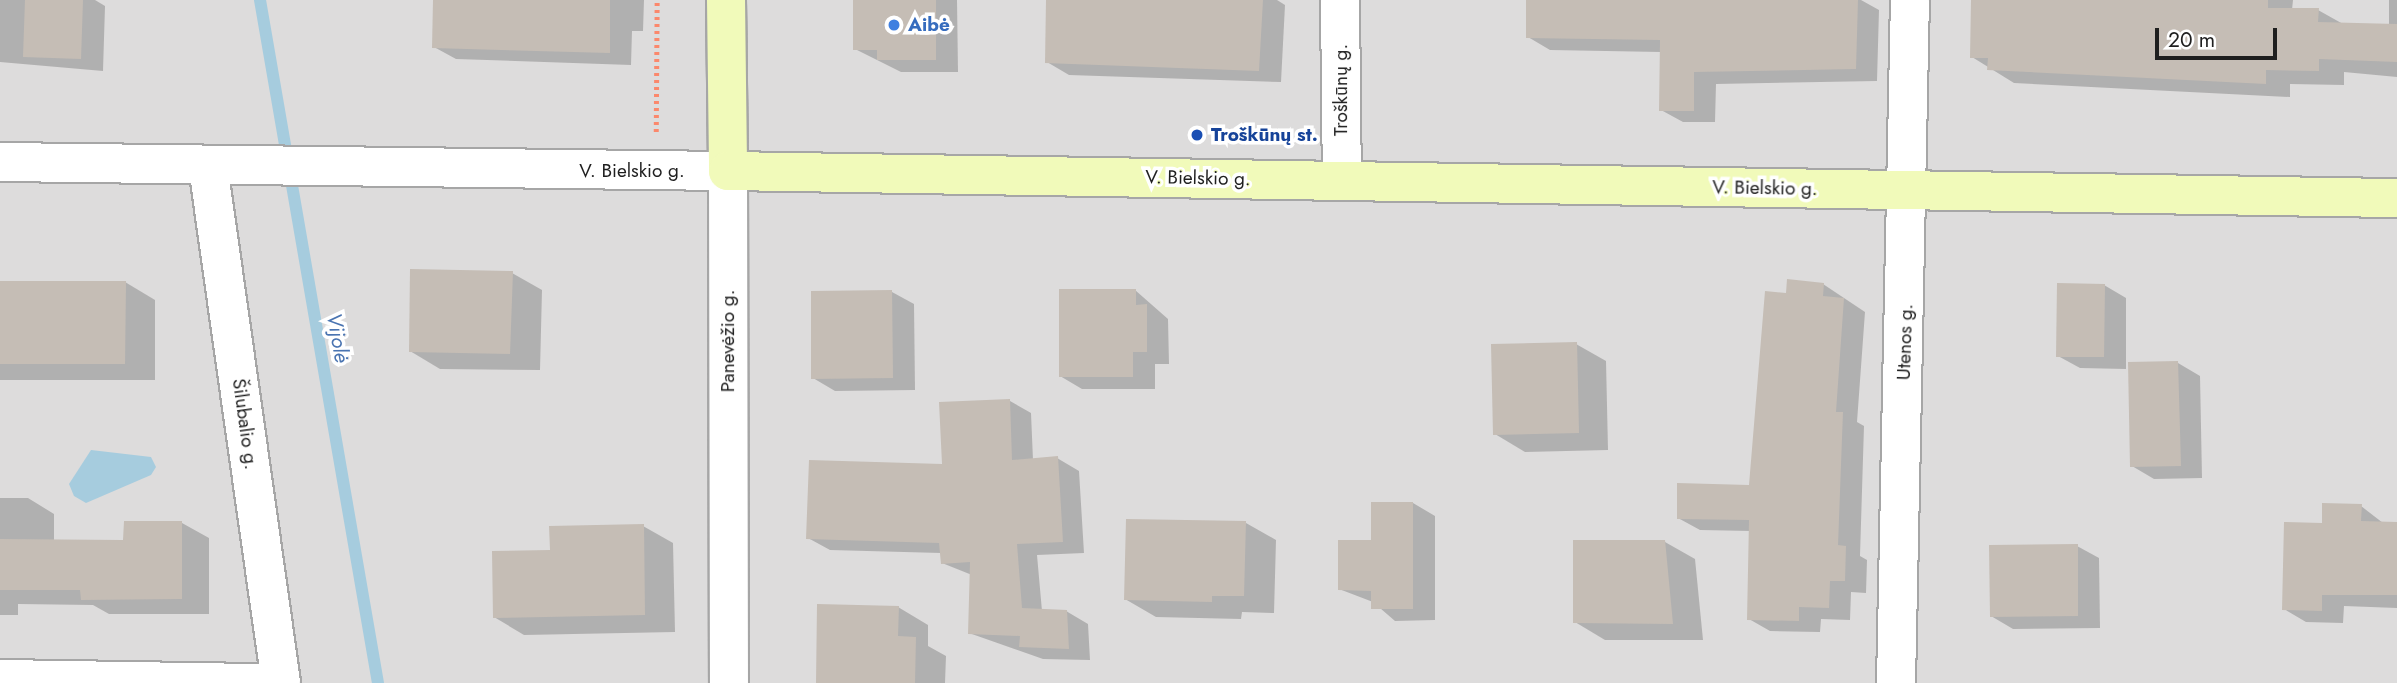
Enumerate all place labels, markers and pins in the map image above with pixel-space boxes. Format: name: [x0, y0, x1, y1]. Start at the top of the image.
place label: Aibė: [908, 14, 950, 36]
marker: Aibė: [886, 17, 902, 33]
place label: Troškūnų st.: [1211, 124, 1318, 146]
marker: Troškūnų st.: [1189, 127, 1205, 143]

